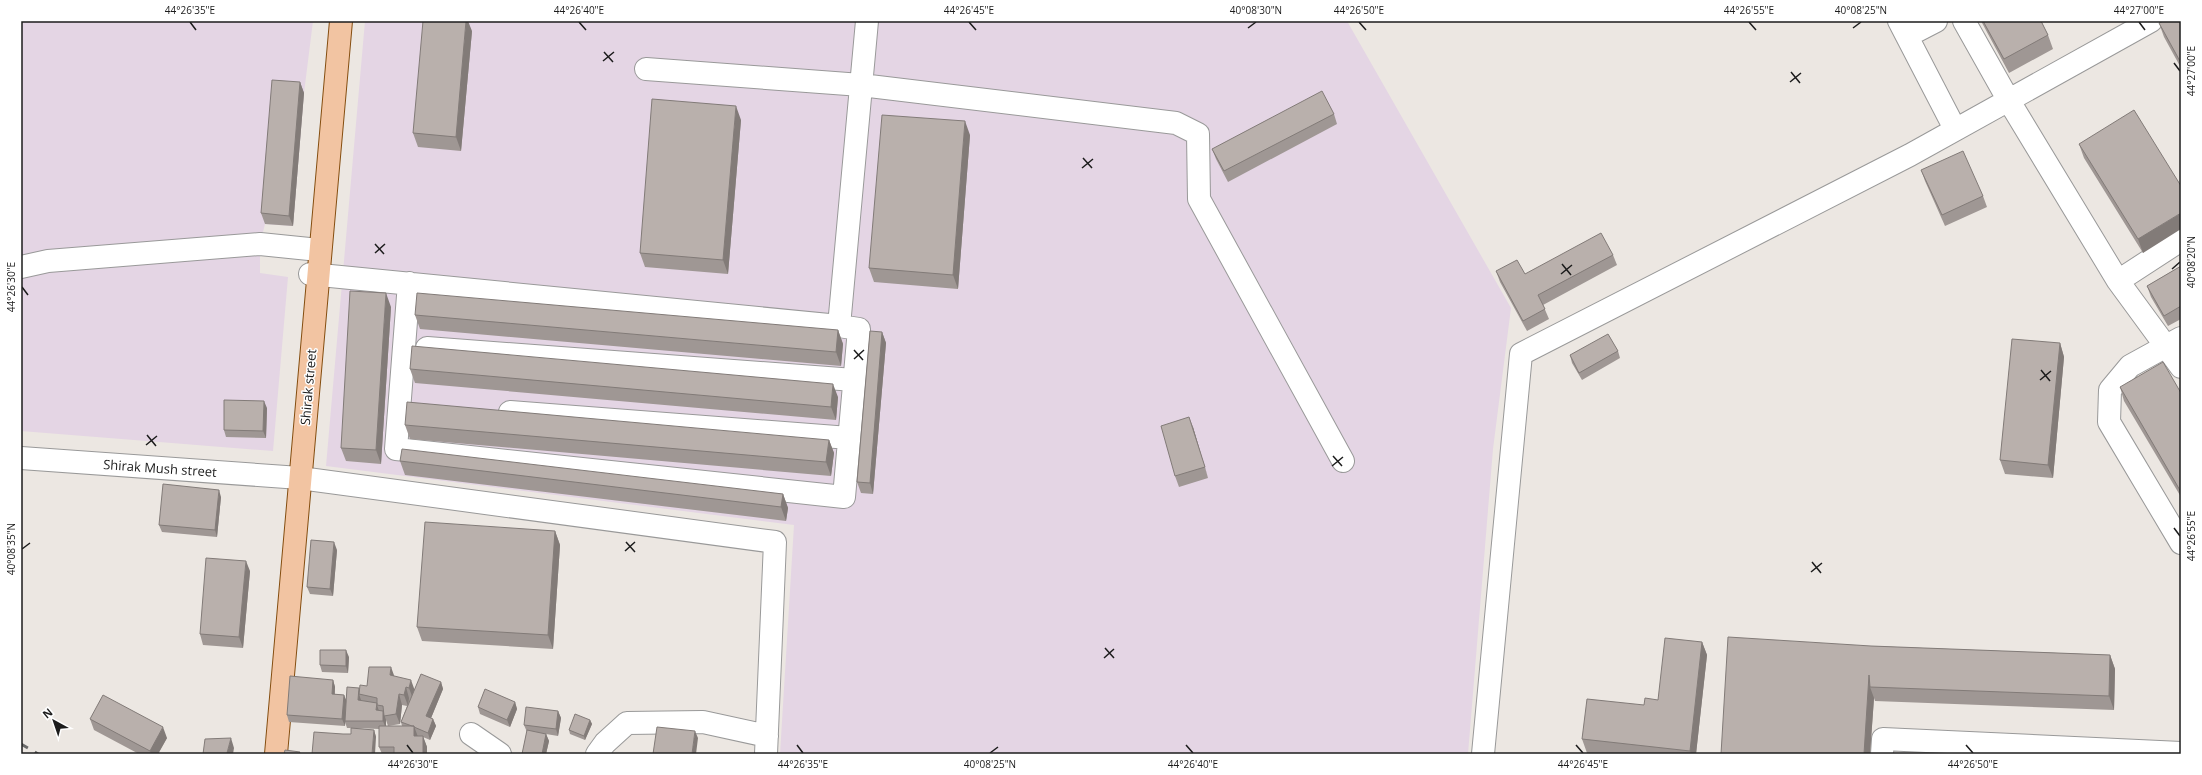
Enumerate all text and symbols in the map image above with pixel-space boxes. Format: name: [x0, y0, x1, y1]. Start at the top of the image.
text: 44°26'35"E: [165, 3, 215, 17]
text: 44°26'40"E: [554, 3, 604, 17]
text: 44°26'45"E: [944, 3, 994, 17]
text: 40°08'30"N: [1230, 3, 1282, 17]
text: 44°26'50"E: [1334, 3, 1384, 17]
text: 44°26'55"E: [1724, 3, 1774, 17]
text: 40°08'25"N: [1835, 3, 1887, 17]
text: 44°27'00"E: [2114, 3, 2164, 17]
text: 44°27'00"E: [2184, 46, 2198, 96]
text: 40°08'20"N: [2184, 236, 2198, 288]
text: 44°26'30"E: [4, 262, 18, 312]
street label: Shirak street: [296, 348, 320, 426]
street label: Shirak Mush street: [103, 455, 218, 481]
text: 44°26'55"E: [2184, 511, 2198, 561]
text: 40°08'35"N: [4, 523, 18, 575]
north arrow: [34, 701, 74, 741]
text: N: [39, 704, 56, 722]
text: 44°26'30"E: [388, 757, 438, 771]
text: 44°26'35"E: [778, 757, 828, 771]
text: 40°08'25"N: [964, 757, 1016, 771]
text: 44°26'40"E: [1168, 757, 1218, 771]
text: 44°26'45"E: [1558, 757, 1608, 771]
text: 44°26'50"E: [1948, 757, 1998, 771]

